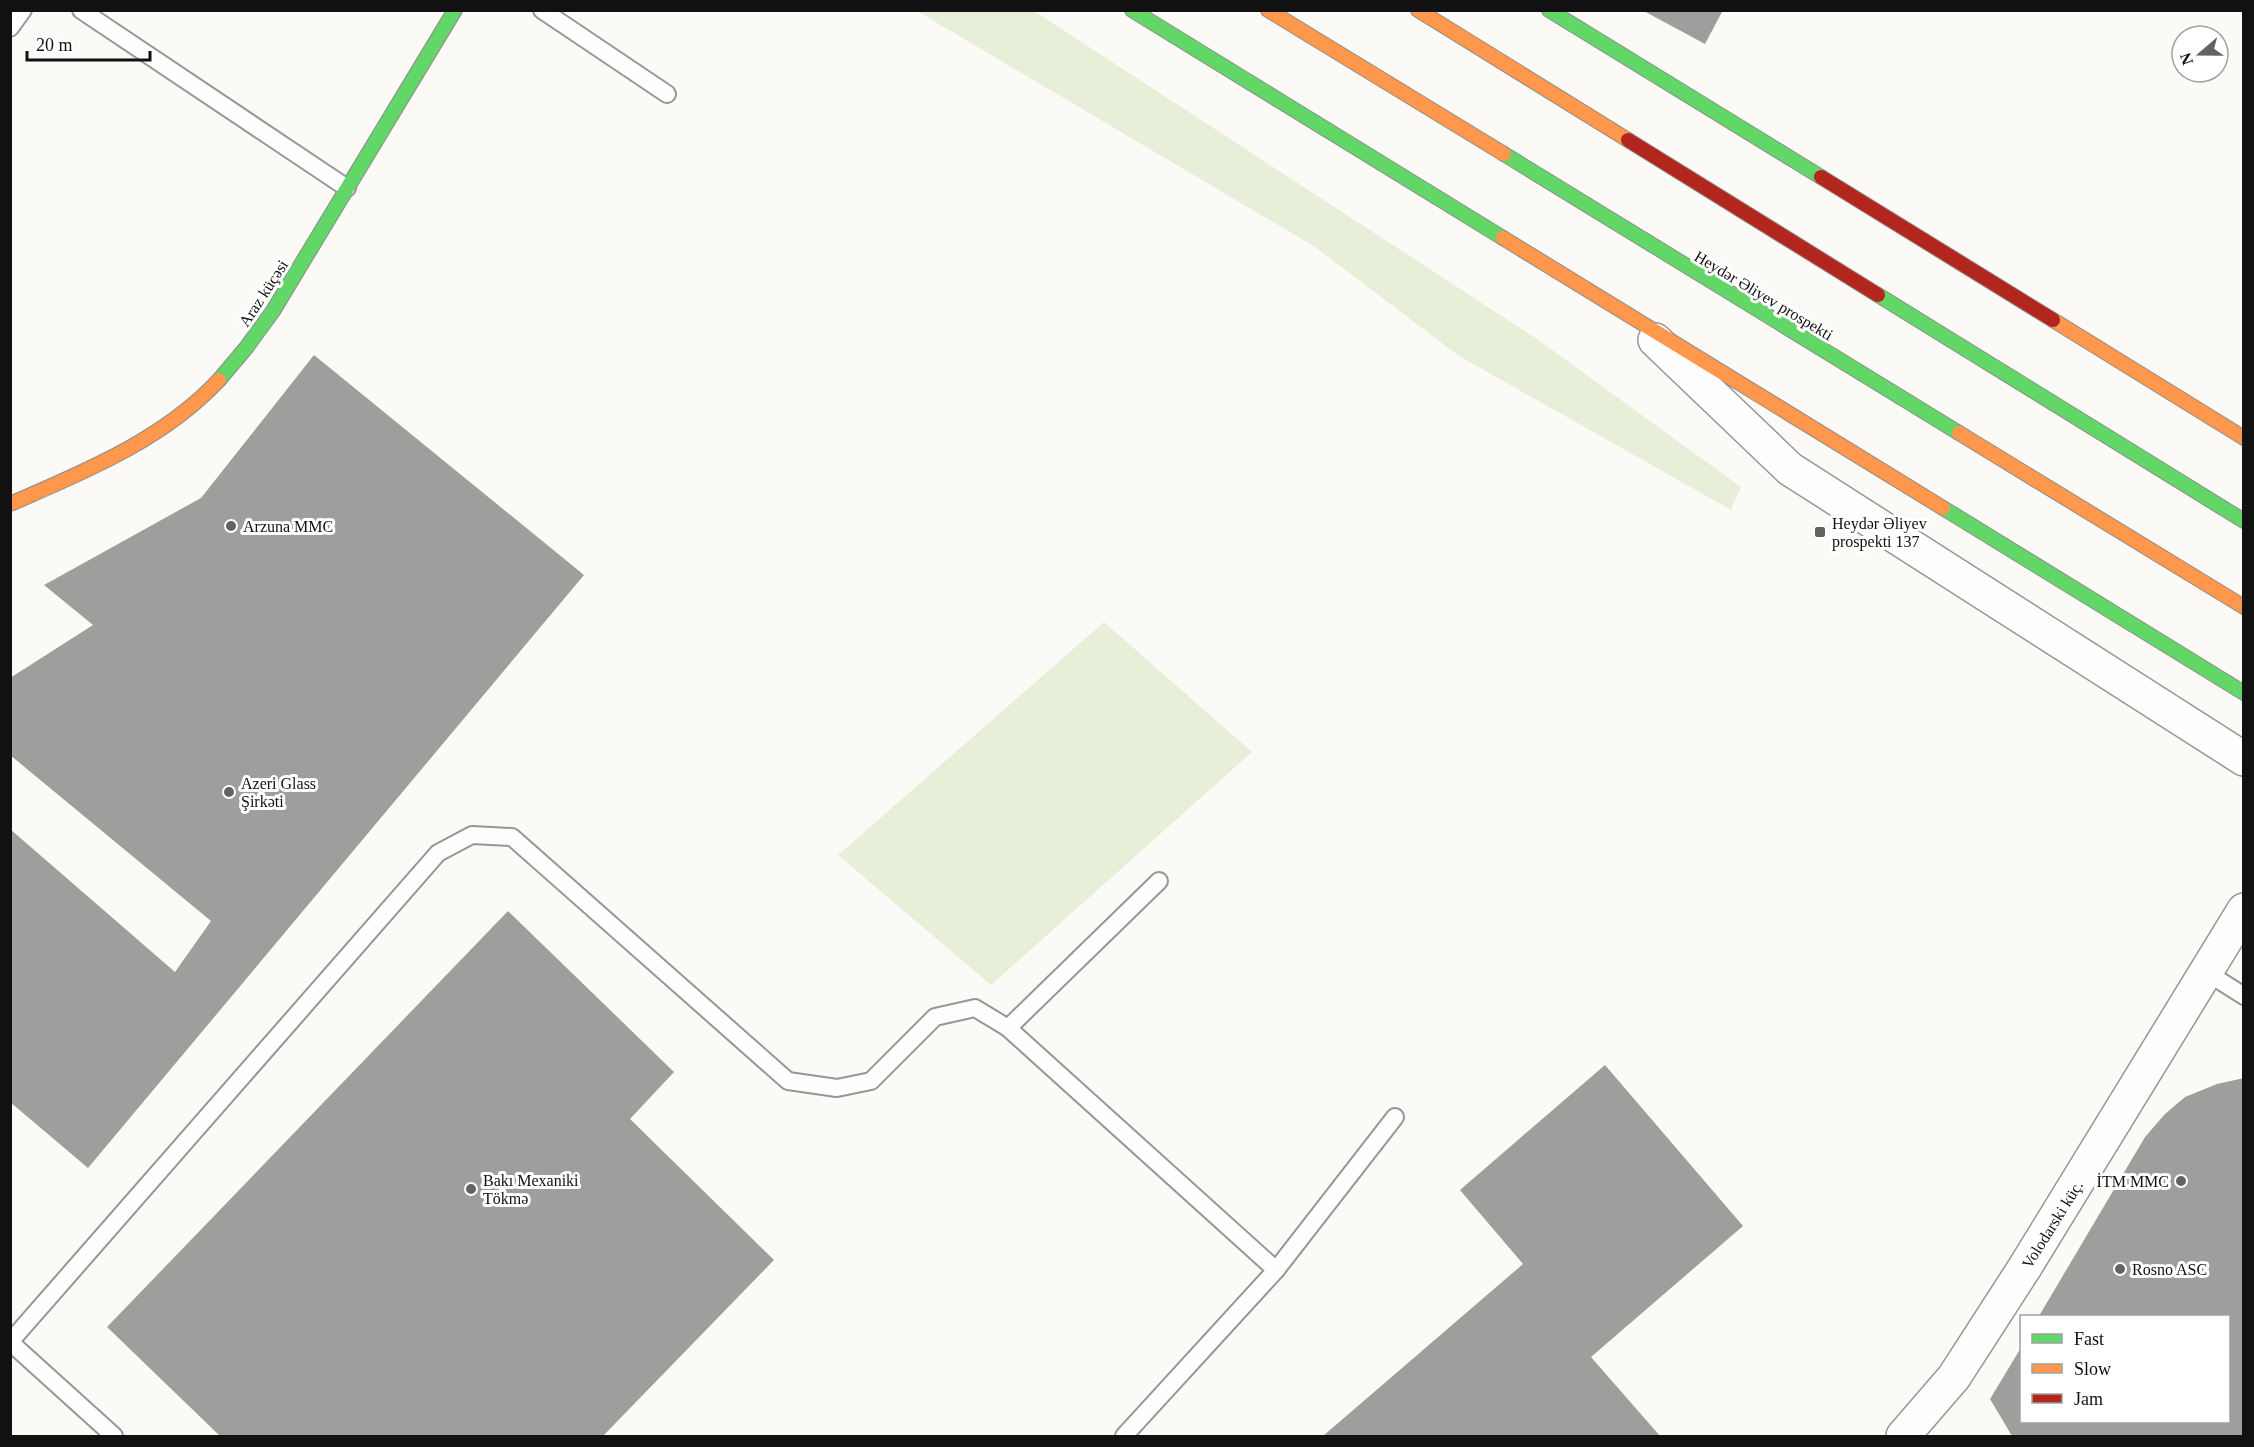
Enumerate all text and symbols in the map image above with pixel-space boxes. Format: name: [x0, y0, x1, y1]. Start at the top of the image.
scale bar: [27, 24, 150, 62]
north arrow: [2170, 24, 2230, 84]
text: 20 m: [36, 35, 73, 55]
text: N: [2176, 50, 2196, 67]
street label: Heydər Əliyev prospekti: [1691, 247, 1836, 345]
street label: Araz küçəsi: [236, 256, 292, 330]
place label: Heydər Əliyev prospekti 137: [1832, 515, 1927, 551]
place label: Arzuna MMC: [243, 518, 333, 535]
marker: Arzuna MMC: [224, 519, 238, 533]
marker: Heydər Əliyev prospekti 137: [1813, 525, 1827, 539]
place label: Azeri Glass Şirkəti: [241, 775, 316, 811]
marker: Azeri Glass Şirkəti: [222, 785, 236, 799]
place label: Bakı Mexaniki Tökmə: [483, 1172, 579, 1207]
place label: İTM MMC: [2097, 1173, 2169, 1190]
marker: İTM MMC: [2174, 1174, 2188, 1188]
street label: Volodarski küç.: [2019, 1177, 2087, 1272]
marker: Bakı Mexaniki Tökmə: [464, 1182, 478, 1196]
place label: Rosno ASC: [2132, 1261, 2207, 1278]
marker: Rosno ASC: [2113, 1262, 2127, 1276]
legend: [2020, 1315, 2230, 1423]
text: Fast: [2074, 1329, 2104, 1349]
text: Slow: [2074, 1359, 2111, 1379]
text: Jam: [2074, 1389, 2103, 1409]

